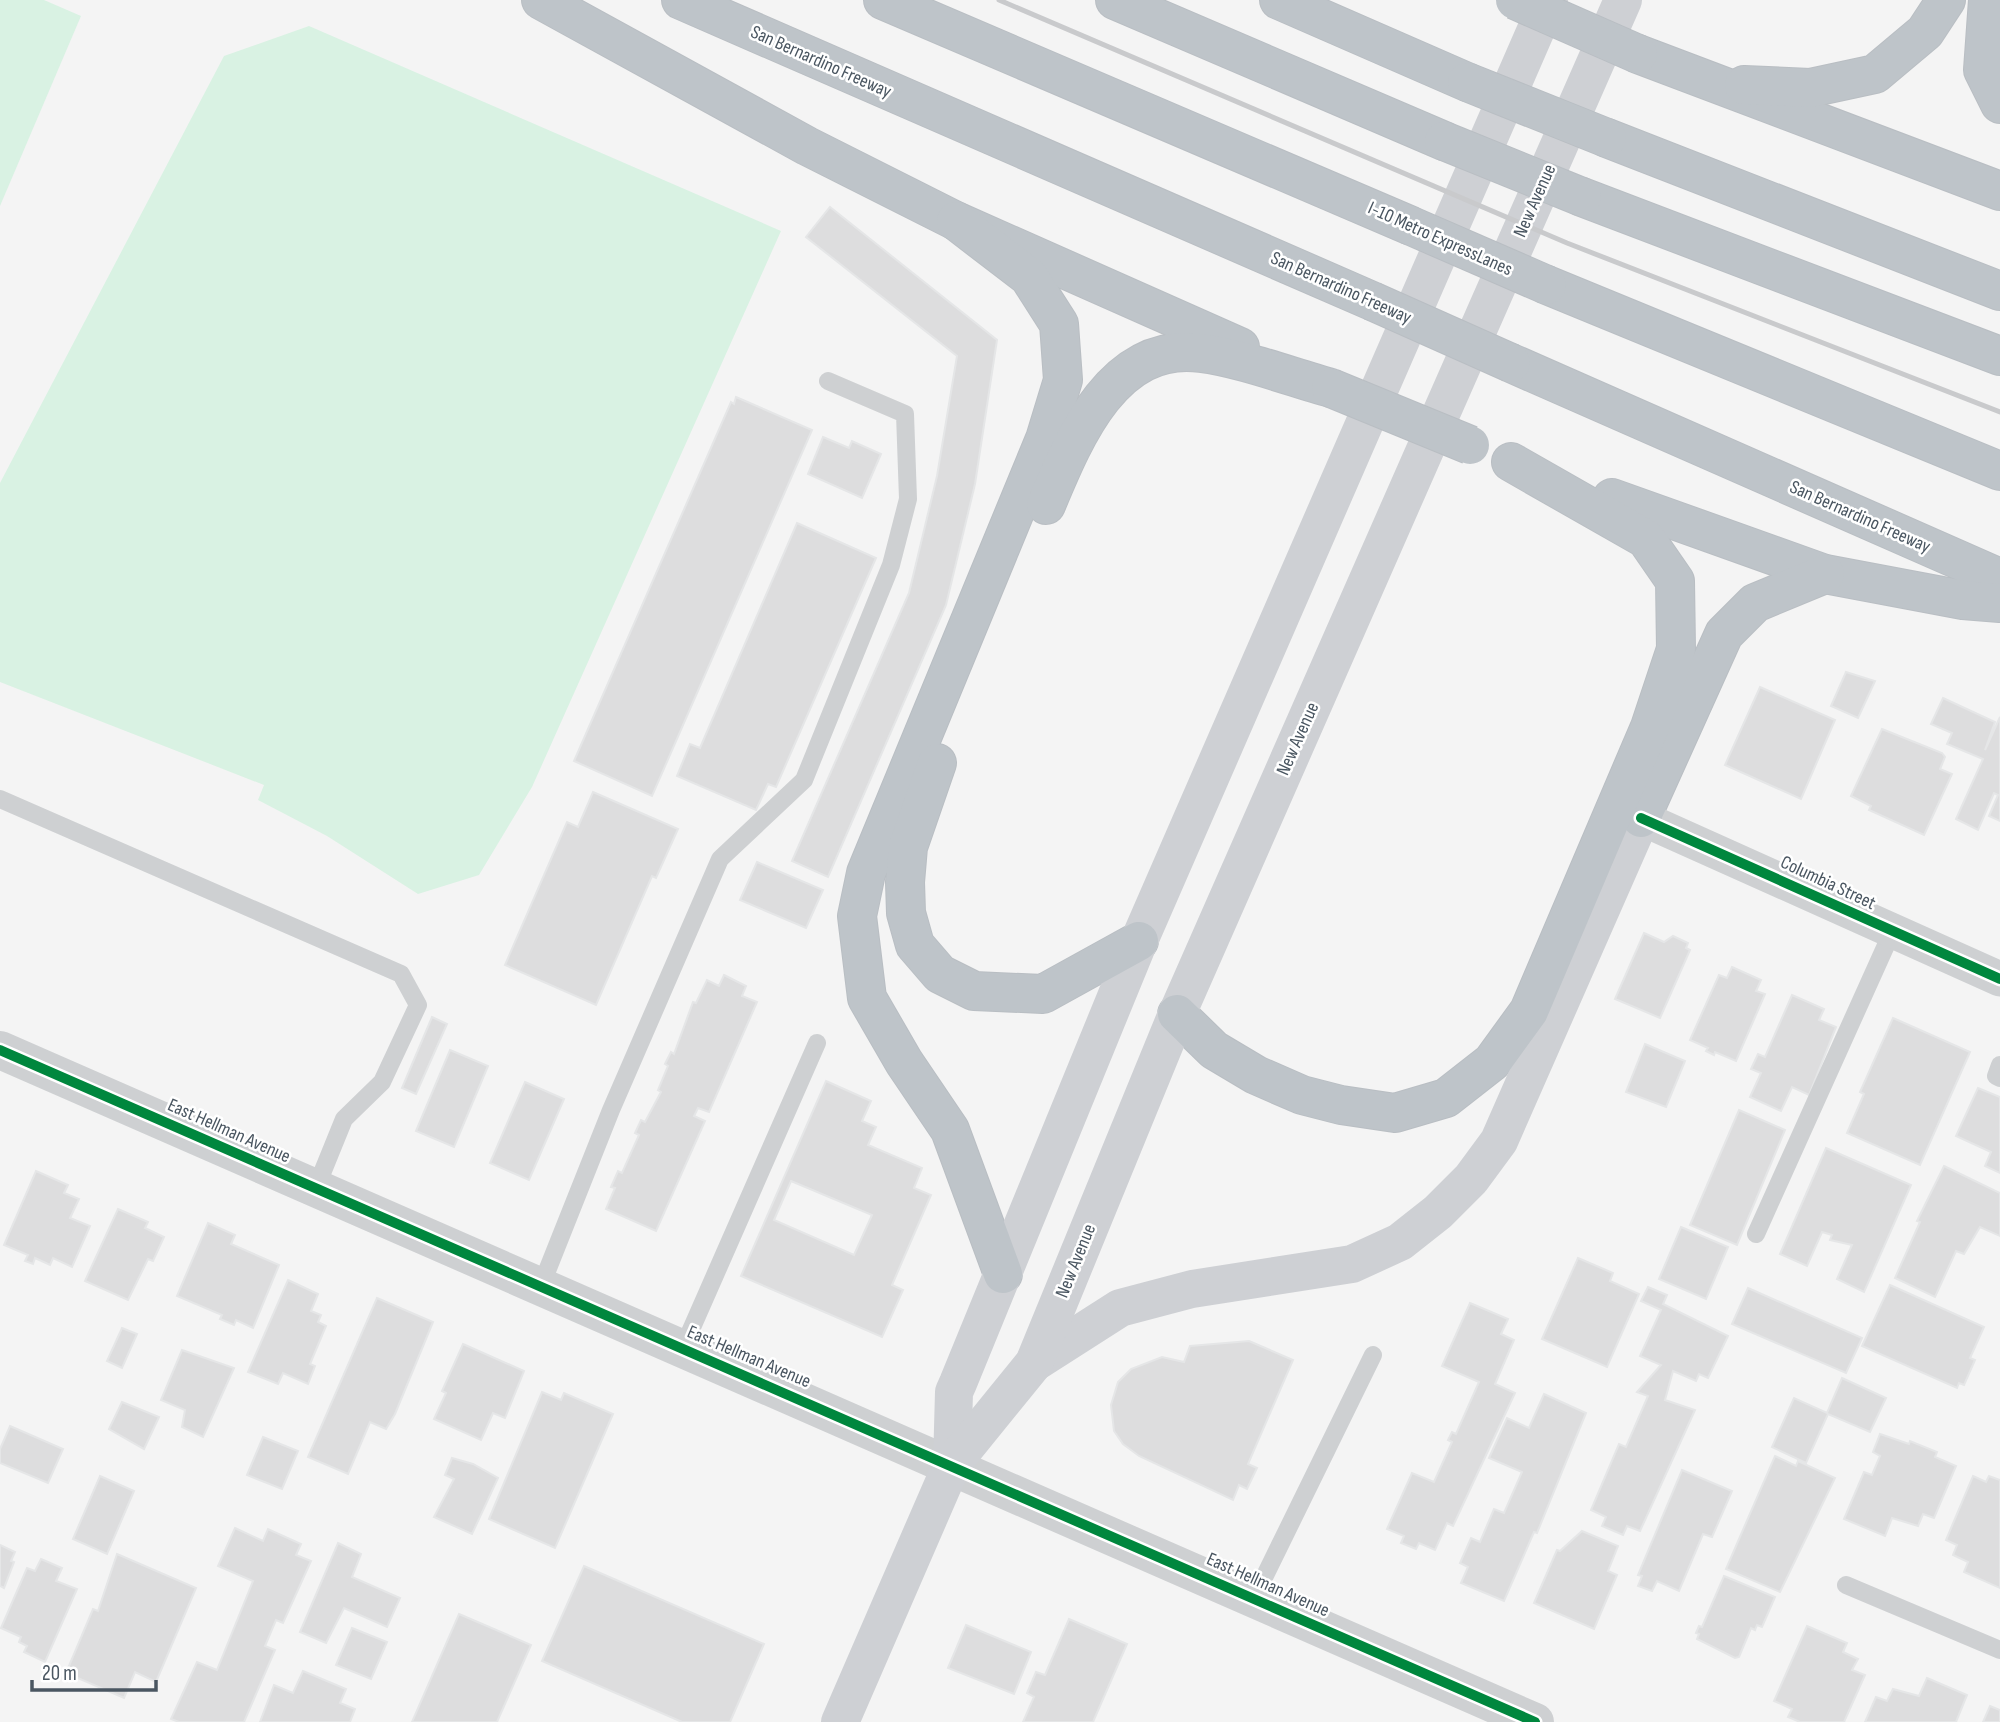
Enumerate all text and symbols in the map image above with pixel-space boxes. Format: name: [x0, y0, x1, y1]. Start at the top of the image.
street label: San Bernardino Freeway: [747, 21, 896, 104]
street label: New Avenue: [1509, 161, 1561, 241]
street label: I-10 Metro ExpressLanes: [1364, 197, 1516, 281]
street label: San Bernardino Freeway: [1267, 247, 1416, 330]
street label: San Bernardino Freeway: [1786, 476, 1935, 559]
street label: New Avenue: [1272, 699, 1324, 779]
street label: Columbia Street: [1777, 851, 1879, 915]
street label: East Hellman Avenue: [164, 1094, 294, 1168]
street label: New Avenue: [1051, 1221, 1101, 1301]
street label: East Hellman Avenue: [684, 1321, 814, 1393]
street label: East Hellman Avenue: [1203, 1548, 1333, 1622]
scale bar: [32, 1648, 156, 1692]
text: 20 m: [42, 1661, 77, 1686]

